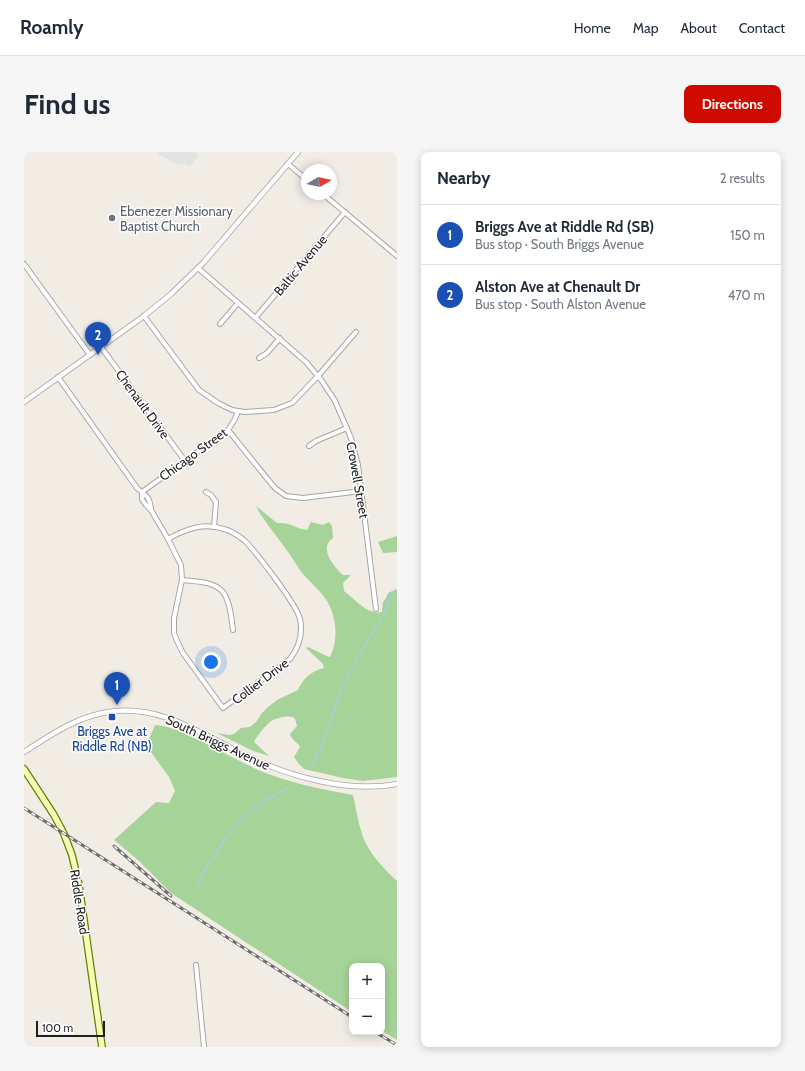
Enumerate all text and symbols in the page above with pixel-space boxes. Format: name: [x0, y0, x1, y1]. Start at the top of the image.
text: Roamly: [20, 16, 83, 39]
text: Home: [574, 19, 611, 37]
text: Map: [633, 19, 658, 37]
text: About: [680, 19, 717, 37]
text: Contact: [739, 19, 785, 37]
button: Directions: [684, 85, 781, 123]
text: Find us: [24, 87, 110, 121]
north arrow: [301, 164, 337, 200]
text: Nearby: [437, 168, 490, 188]
text: 2 results: [720, 170, 765, 186]
place label: Ebenezer Missionary Baptist Church: [120, 203, 233, 234]
marker: Ebenezer Missionary Baptist Church: [107, 213, 117, 223]
text: Briggs Ave at Riddle Rd (SB): [475, 218, 654, 236]
text: 1: [448, 227, 452, 243]
text: 150 m: [730, 227, 765, 243]
street label: Baltic Avenue: [270, 231, 330, 299]
text: Bus stop · South Briggs Avenue: [475, 236, 644, 252]
text: Alston Ave at Chenault Dr: [475, 278, 640, 296]
text: 2: [447, 287, 453, 303]
text: 470 m: [728, 287, 765, 303]
text: Bus stop · South Alston Avenue: [475, 296, 646, 312]
pin: 2: [85, 322, 111, 355]
street label: Chenault Drive: [113, 366, 174, 442]
street label: Chicago Street: [156, 424, 231, 484]
street label: Crowell Street: [343, 440, 373, 520]
your location: [201, 652, 221, 672]
street label: Collier Drive: [229, 654, 292, 707]
pin: 1: [104, 672, 130, 705]
street label: South Briggs Avenue: [163, 711, 273, 773]
marker: Briggs Ave at Riddle Rd (NB): [107, 712, 117, 722]
place label: Briggs Ave at Riddle Rd (NB): [72, 723, 152, 754]
street label: Riddle Road: [67, 868, 93, 936]
map controls: [349, 963, 385, 1035]
button: +: [349, 963, 385, 999]
button: −: [349, 999, 385, 1035]
scale bar: [36, 1019, 105, 1038]
text: 100 m: [42, 1021, 73, 1035]

